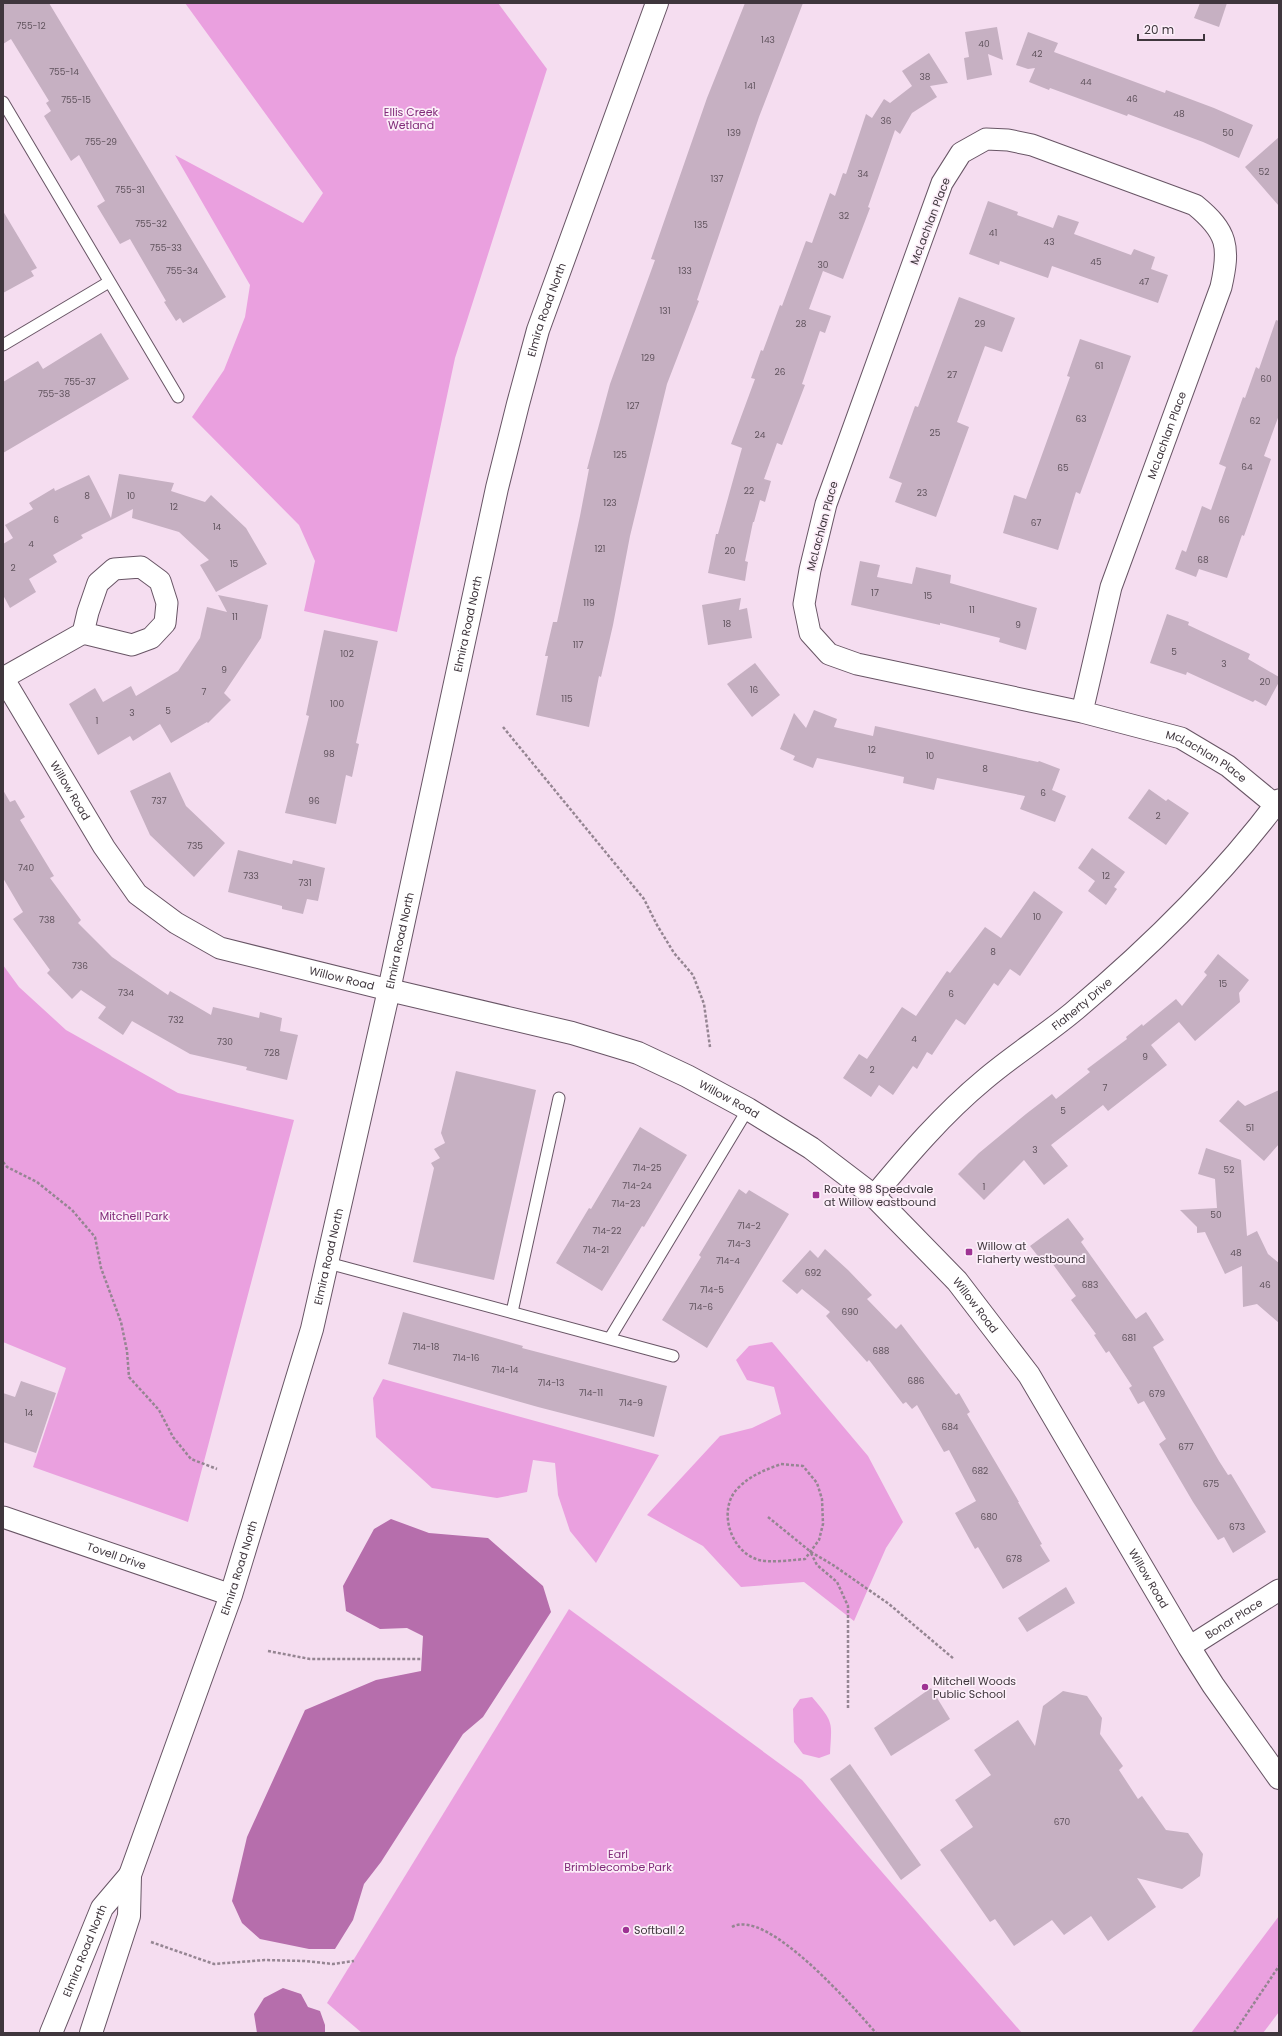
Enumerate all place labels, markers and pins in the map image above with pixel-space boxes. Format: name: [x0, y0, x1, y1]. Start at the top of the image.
place label: Route 98 Speedvale at Willow eastbound: [824, 1181, 936, 1210]
marker: Route 98 Speedvale at Willow eastbound: [811, 1190, 821, 1200]
place label: Willow at Flaherty westbound: [977, 1238, 1085, 1267]
marker: Willow at Flaherty westbound: [964, 1247, 974, 1257]
place label: Mitchell Woods Public School: [933, 1673, 1016, 1702]
marker: Mitchell Woods Public School: [920, 1682, 930, 1692]
place label: Softball 2: [634, 1922, 685, 1938]
marker: Softball 2: [621, 1925, 631, 1935]

